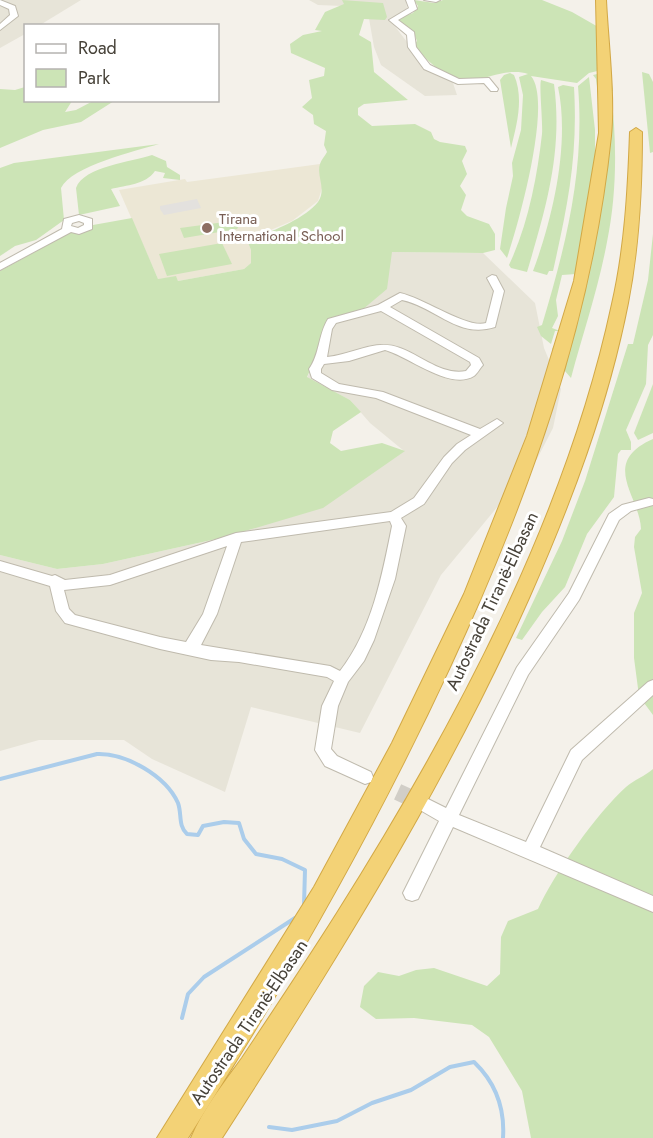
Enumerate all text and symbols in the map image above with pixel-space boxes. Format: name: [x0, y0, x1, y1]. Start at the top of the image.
legend: [24, 24, 219, 102]
text: Road: [78, 35, 117, 61]
text: Park: [78, 65, 110, 91]
place label: Tirana International School: [219, 208, 344, 247]
marker: Tirana International School: [200, 221, 214, 235]
street label: Autostrada Tiranë-Elbasan: [439, 507, 545, 695]
street label: Autostrada Tiranë-Elbasan: [184, 934, 314, 1110]

